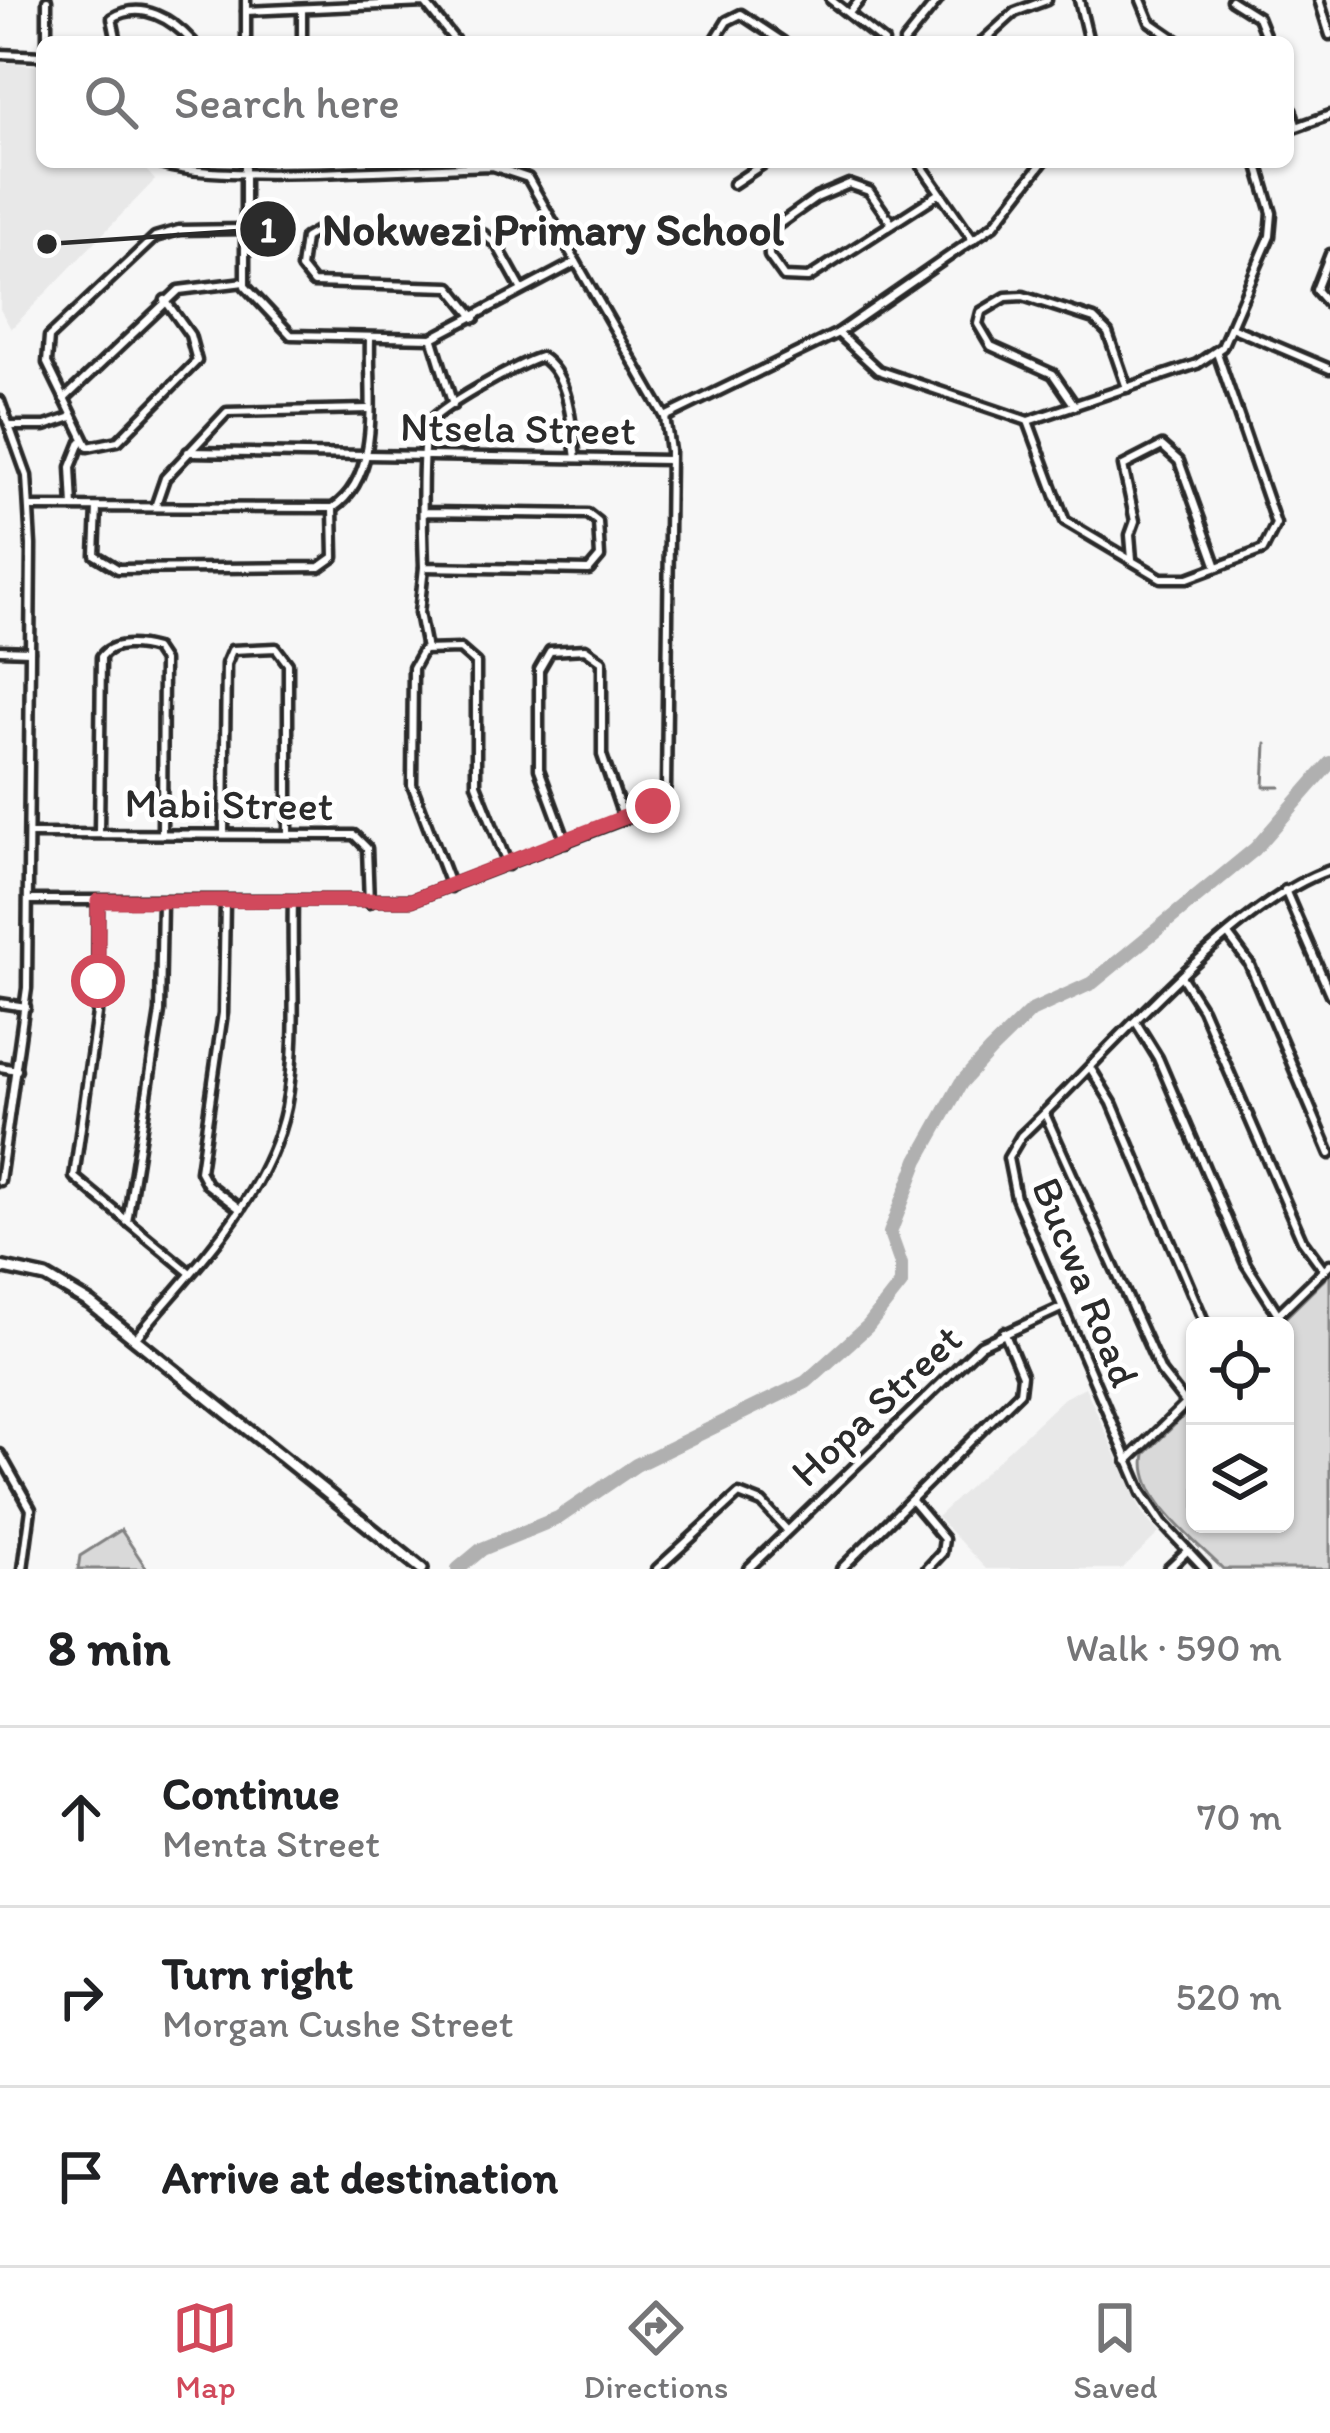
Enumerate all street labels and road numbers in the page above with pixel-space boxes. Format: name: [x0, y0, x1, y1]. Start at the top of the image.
street label: Ntsela Street: [399, 400, 637, 456]
street label: Mabi Street: [124, 777, 334, 831]
street label: Bucwa Road: [1021, 1170, 1151, 1394]
street label: Hopa Street: [780, 1313, 972, 1497]

